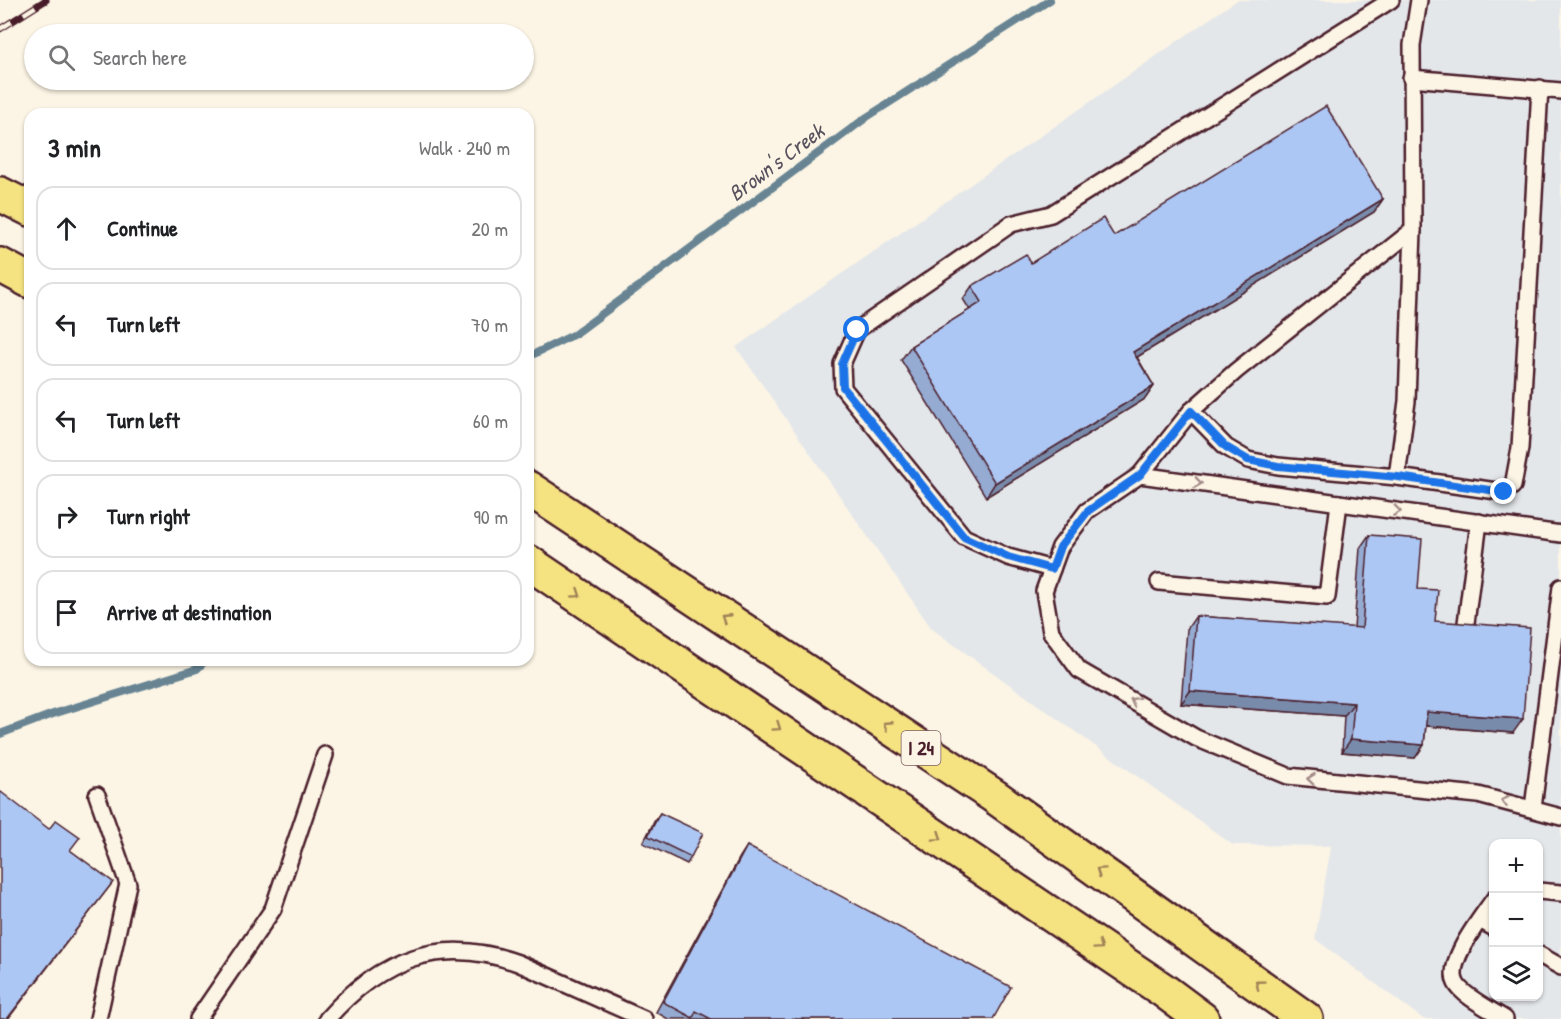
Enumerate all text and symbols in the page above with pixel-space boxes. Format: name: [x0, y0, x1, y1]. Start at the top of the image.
search box: [24, 24, 534, 90]
icon: search: [45, 41, 78, 74]
text: Search here: [93, 42, 187, 72]
water label: Brown's Creek: [722, 115, 832, 208]
text: 3 min: [48, 130, 101, 165]
text: Walk · 240 m: [419, 134, 510, 161]
icon: ahead: [50, 212, 83, 245]
text: Continue: [107, 213, 178, 243]
text: 20 m: [471, 215, 508, 242]
icon: left: [50, 308, 83, 341]
text: Turn left: [107, 309, 180, 339]
text: 70 m: [471, 311, 508, 338]
route start: [843, 316, 869, 342]
icon: left: [50, 404, 83, 437]
text: Turn left: [107, 405, 180, 435]
text: 60 m: [473, 407, 508, 434]
one-way arrow: [1193, 477, 1202, 489]
route end: [1490, 478, 1516, 504]
icon: right: [50, 500, 83, 533]
text: Turn right: [107, 501, 190, 531]
text: 90 m: [474, 503, 508, 530]
one-way arrow: [1392, 504, 1401, 517]
one-way arrow: [570, 587, 581, 598]
icon: arrive: [50, 596, 83, 629]
text: Arrive at destination: [107, 597, 272, 627]
one-way arrow: [720, 614, 731, 625]
one-way arrow: [1130, 697, 1140, 708]
one-way arrow: [770, 720, 781, 731]
one-way arrow: [883, 721, 893, 733]
road number: I 24: [902, 731, 940, 765]
one-way arrow: [1307, 773, 1316, 786]
one-way arrow: [1500, 796, 1510, 809]
one-way arrow: [932, 830, 943, 841]
map controls: [1489, 839, 1543, 1001]
button: +: [1489, 839, 1543, 893]
one-way arrow: [1096, 867, 1107, 878]
button: −: [1489, 893, 1543, 947]
one-way arrow: [1093, 939, 1104, 950]
button: layers: [1489, 947, 1543, 1001]
one-way arrow: [1255, 980, 1266, 991]

